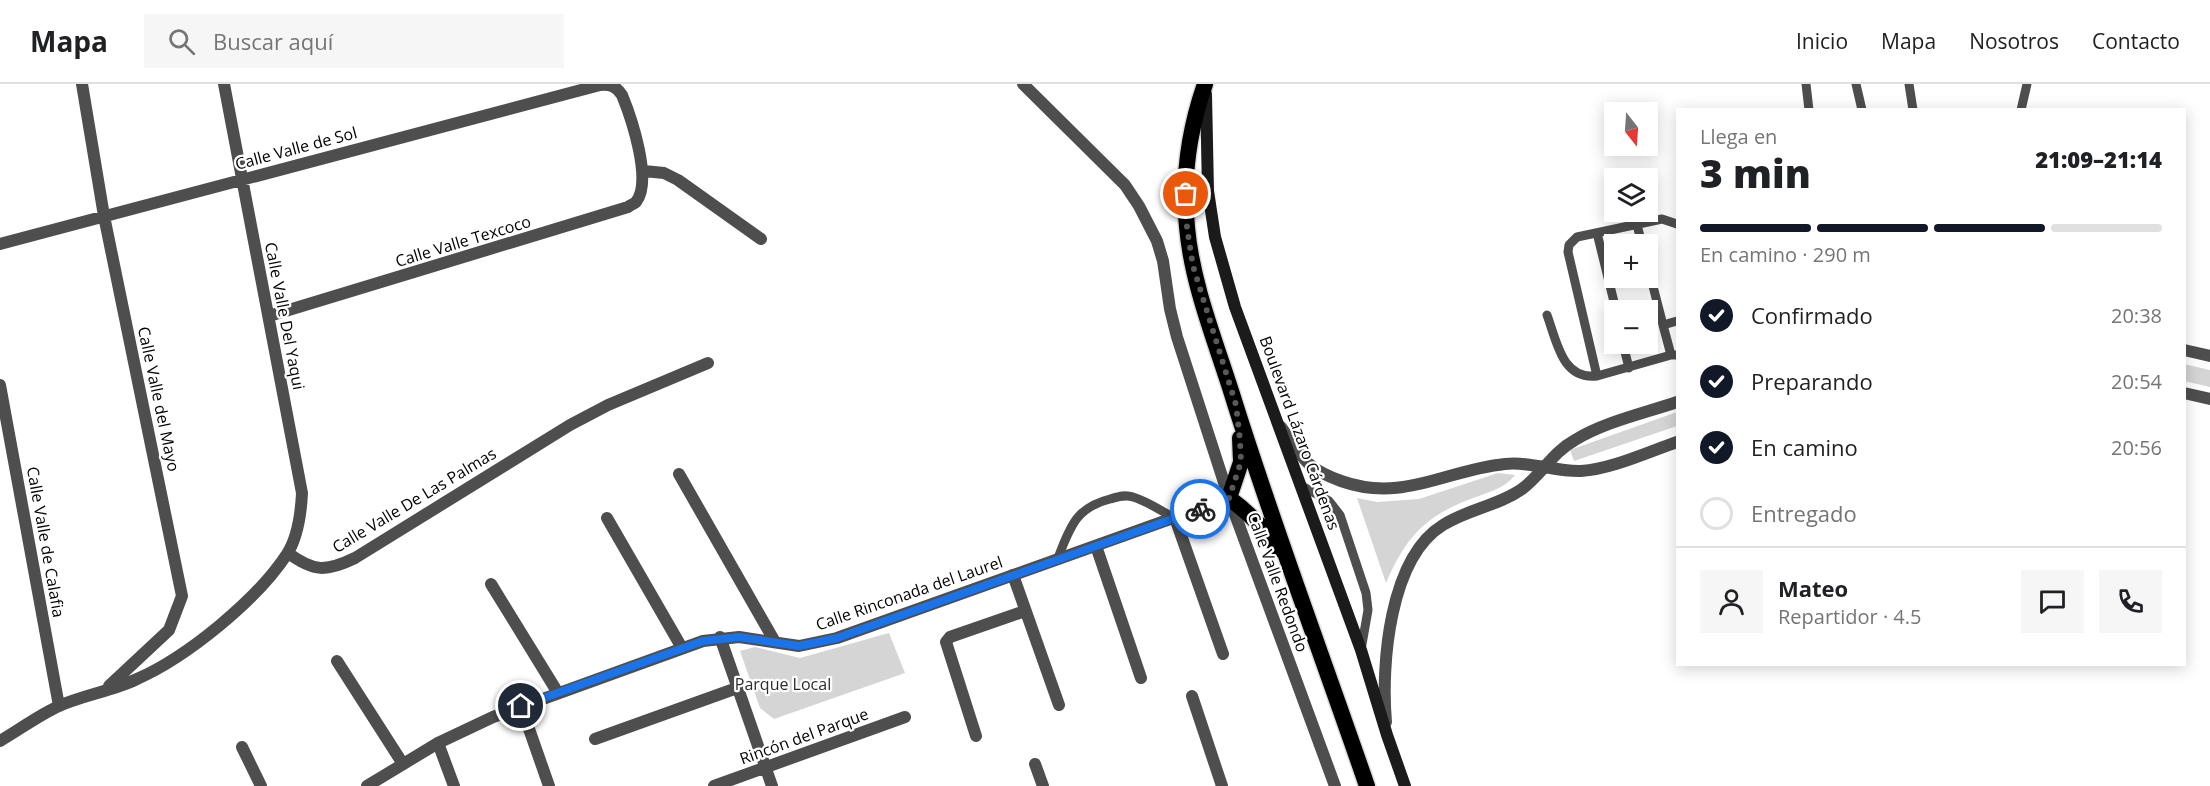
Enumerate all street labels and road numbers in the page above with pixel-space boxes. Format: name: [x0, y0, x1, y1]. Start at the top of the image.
street label: Calle Valle de Sol: [233, 121, 359, 175]
street label: Calle Valle Texcoco: [393, 210, 533, 272]
street label: Calle Valle Del Yaqui: [260, 240, 310, 392]
street label: Calle Valle del Mayo: [133, 324, 185, 474]
street label: Boulevard Lázaro Cárdenas: [1255, 333, 1345, 533]
street label: Calle Valle De Las Palmas: [328, 442, 500, 558]
street label: Calle Valle de Calafia: [22, 465, 70, 619]
street label: Calle Valle Redondo: [1242, 509, 1314, 655]
street label: Calle Rinconada del Laurel: [813, 551, 1005, 635]
street label: Rincón del Parque: [737, 702, 871, 770]

